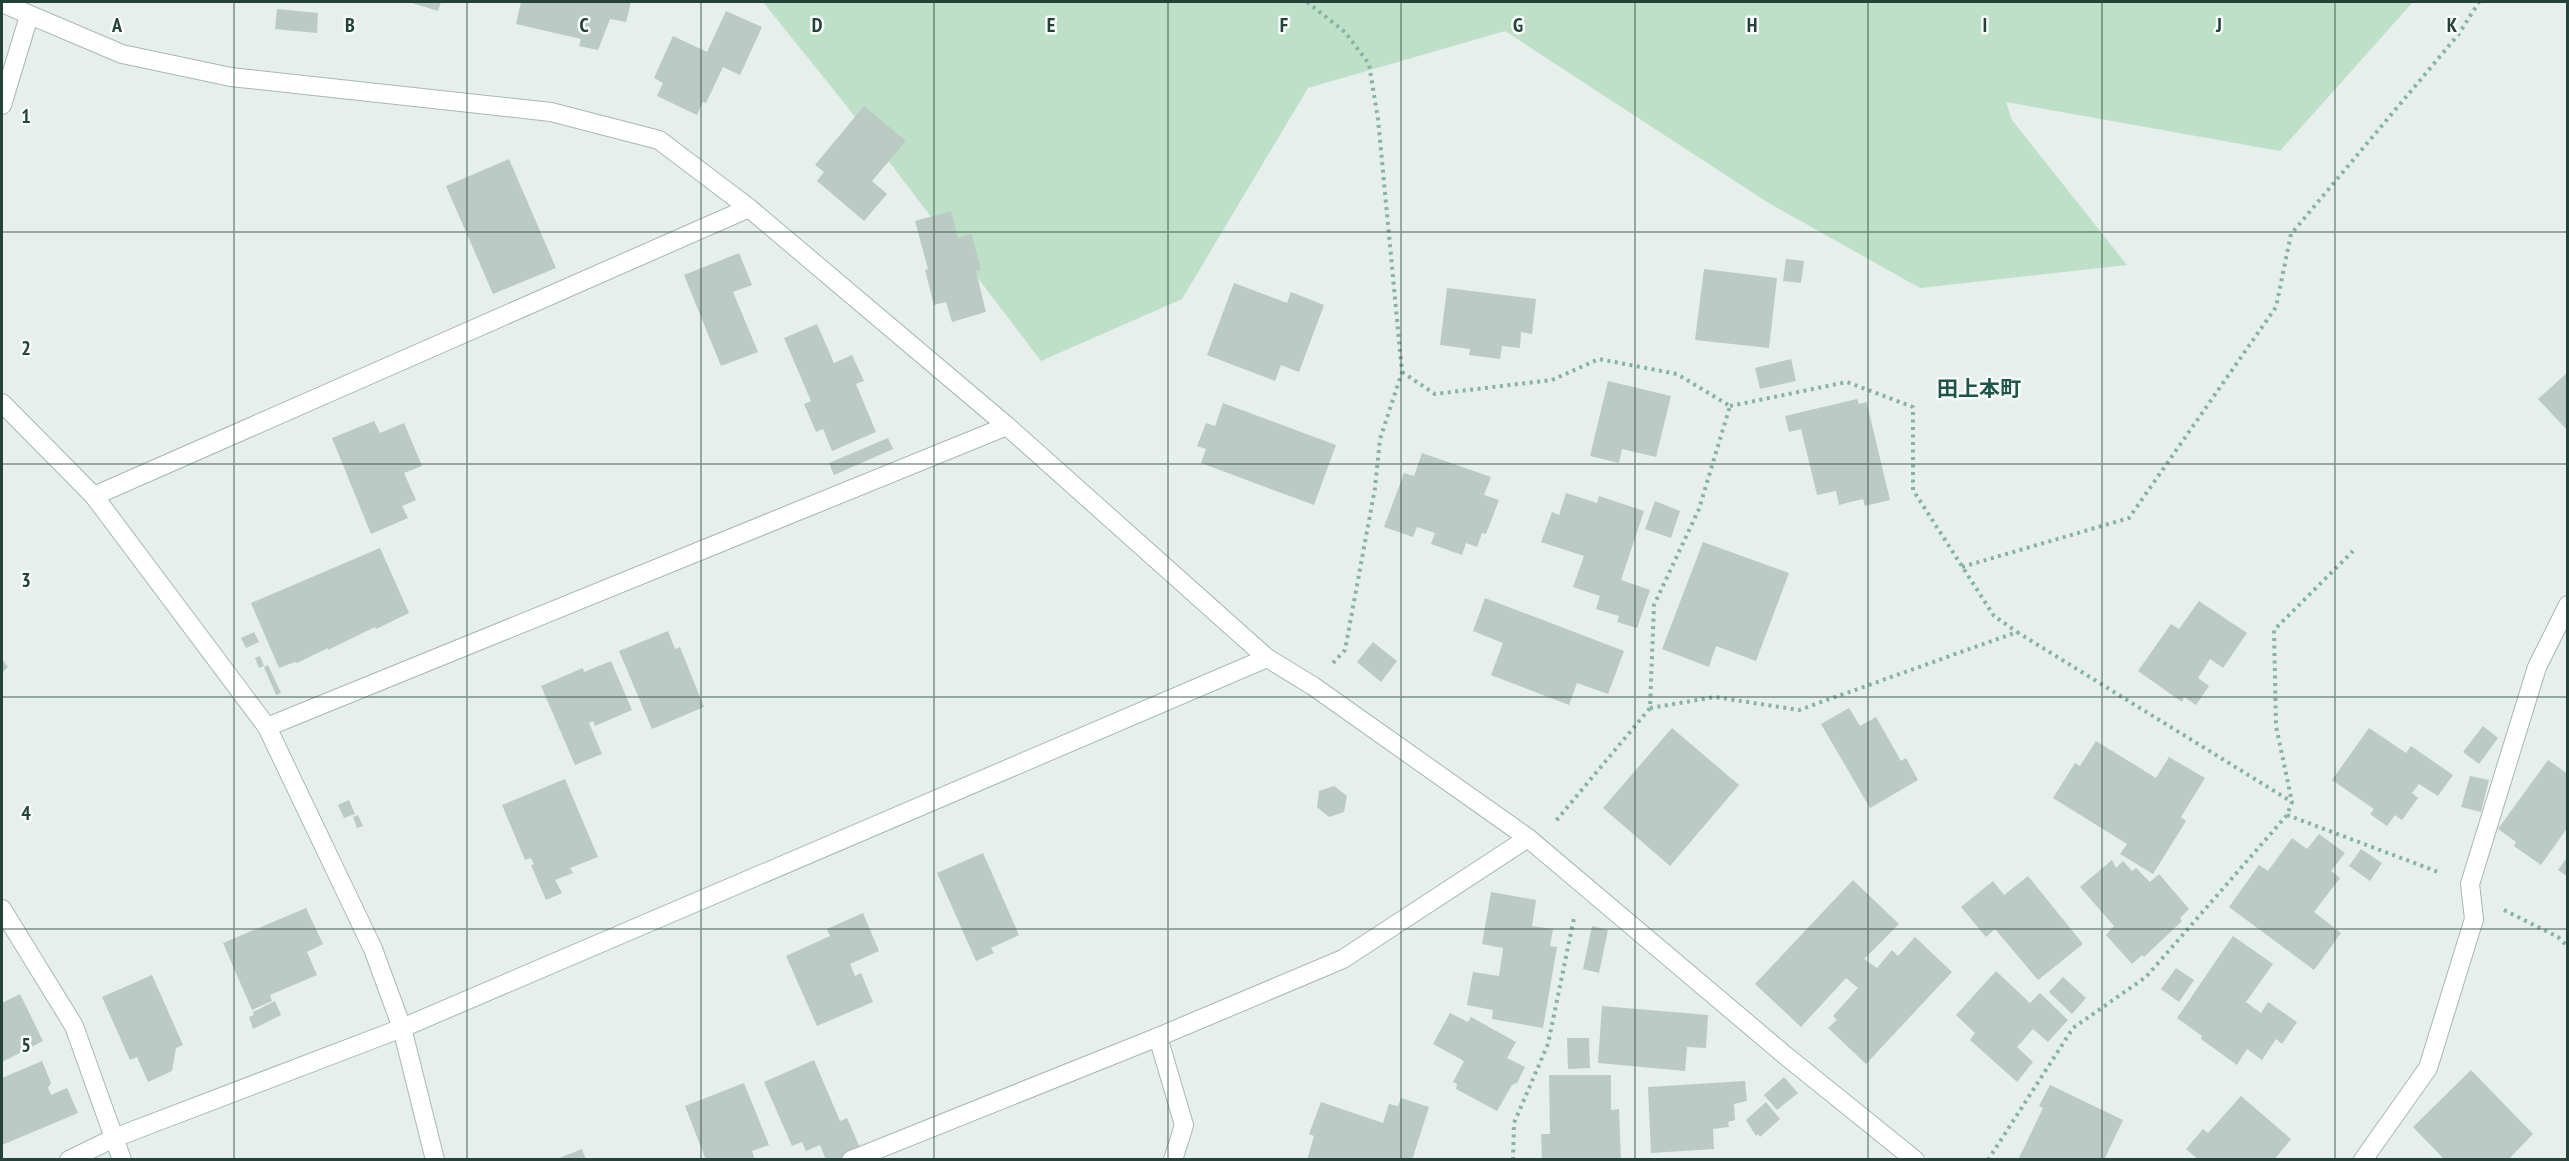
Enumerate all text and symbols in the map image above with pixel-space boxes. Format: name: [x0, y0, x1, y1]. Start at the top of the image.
text: A: [111, 12, 123, 38]
text: B: [345, 12, 355, 38]
text: C: [579, 12, 589, 38]
text: D: [812, 12, 823, 38]
text: E: [1047, 12, 1055, 38]
text: F: [1280, 12, 1288, 38]
text: G: [1513, 12, 1523, 38]
text: H: [1747, 12, 1757, 38]
text: I: [1983, 12, 1987, 38]
text: J: [2215, 12, 2222, 38]
text: K: [2447, 12, 2458, 38]
text: 1: [21, 103, 31, 129]
text: 2: [21, 335, 31, 361]
district label: 田上本町: [1937, 375, 2021, 402]
text: 3: [21, 567, 31, 593]
text: 4: [21, 800, 31, 826]
text: 5: [21, 1032, 31, 1058]

